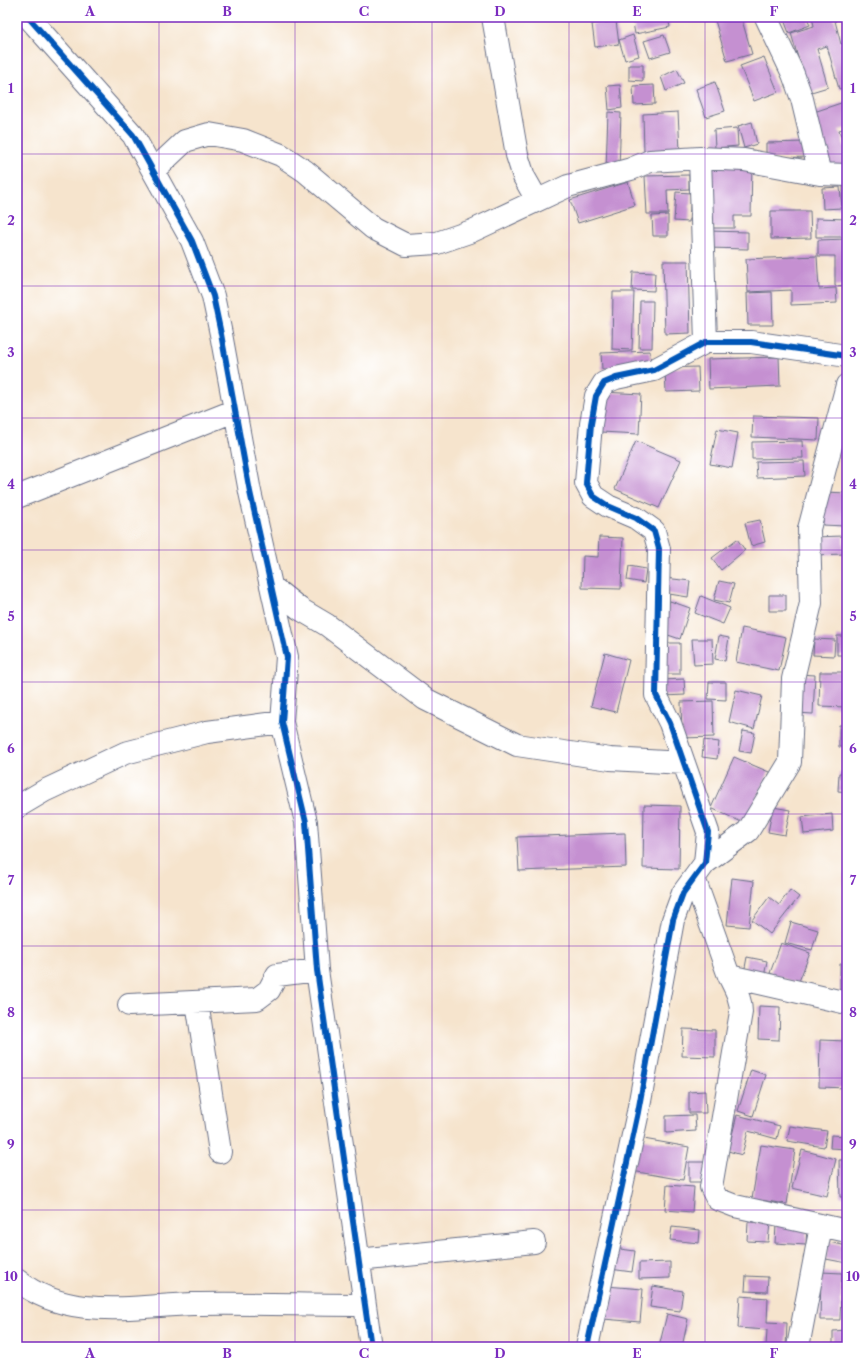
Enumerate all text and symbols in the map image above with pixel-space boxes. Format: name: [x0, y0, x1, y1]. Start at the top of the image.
text: A: [84, 3, 96, 19]
text: B: [222, 3, 232, 19]
text: C: [359, 3, 369, 19]
text: D: [494, 3, 506, 19]
text: E: [632, 3, 642, 19]
text: F: [770, 3, 779, 19]
text: 1: [8, 80, 14, 96]
text: 1: [850, 80, 856, 96]
text: 2: [7, 212, 15, 228]
text: 2: [849, 212, 857, 228]
text: 3: [7, 344, 15, 360]
text: 3: [849, 344, 857, 360]
text: 4: [7, 476, 15, 492]
text: 4: [849, 476, 857, 492]
text: 5: [7, 608, 15, 624]
text: 5: [849, 608, 857, 624]
text: 6: [7, 740, 15, 756]
text: 6: [849, 740, 857, 756]
text: 7: [8, 872, 15, 888]
text: 7: [850, 872, 857, 888]
text: 8: [7, 1004, 15, 1020]
text: 8: [849, 1004, 857, 1020]
text: 9: [7, 1136, 15, 1152]
text: 9: [849, 1136, 857, 1152]
text: 10: [4, 1268, 18, 1284]
text: 10: [846, 1268, 860, 1284]
text: A: [84, 1345, 96, 1361]
text: B: [222, 1345, 232, 1361]
text: C: [359, 1345, 369, 1361]
text: D: [494, 1345, 506, 1361]
text: E: [632, 1345, 642, 1361]
text: F: [770, 1345, 779, 1361]

